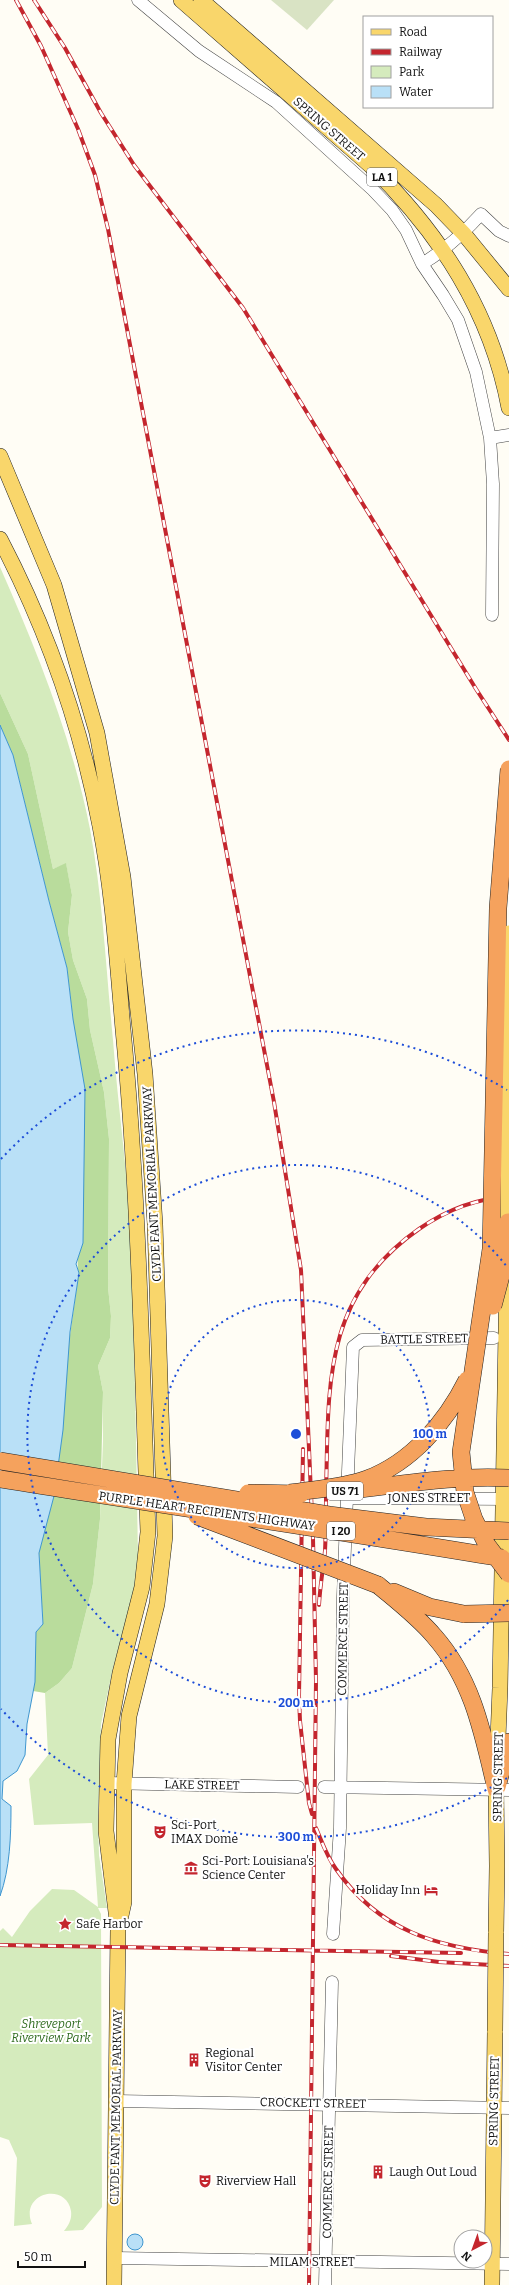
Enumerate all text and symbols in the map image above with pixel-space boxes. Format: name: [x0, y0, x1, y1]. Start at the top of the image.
legend: [363, 16, 493, 108]
text: Road: [399, 25, 427, 39]
text: Railway: [399, 45, 443, 59]
text: Park: [399, 65, 425, 79]
text: Water: [399, 85, 434, 99]
street label: SPRING STREET: [291, 94, 367, 164]
road number: LA 1: [367, 168, 397, 186]
street label: CLYDE FANT MEMORIAL PARKWAY: [140, 1086, 164, 1282]
street label: BATTLE STREET: [380, 1331, 468, 1347]
centre of rings: [289, 1427, 303, 1441]
text: 100 m: [413, 1427, 448, 1441]
road number: US 71: [327, 1482, 363, 1500]
street label: PURPLE HEART RECIPIENTS HIGHWAY: [98, 1489, 316, 1533]
street label: JONES STREET: [387, 1491, 470, 1505]
road number: I 20: [327, 1522, 355, 1540]
street label: COMMERCE STREET: [335, 1582, 351, 1696]
text: 200 m: [278, 1696, 314, 1710]
street label: SPRING STREET: [490, 1732, 506, 1822]
street label: LAKE STREET: [164, 1777, 240, 1793]
place label: Sci-Port IMAX Dome: [171, 1818, 238, 1846]
theatre icon: Sci-Port IMAX Dome: [152, 1824, 168, 1840]
text: 300 m: [278, 1830, 314, 1844]
place label: Sci-Port: Louisiana's Science Center: [202, 1854, 314, 1882]
museum icon: Sci-Port: Louisiana's Science Center: [183, 1860, 199, 1876]
hotel icon: Holiday Inn: [423, 1882, 439, 1898]
place label: Holiday Inn: [355, 1883, 420, 1897]
place icon: Safe Harbor: [57, 1916, 73, 1932]
place label: Safe Harbor: [76, 1917, 143, 1931]
street label: CLYDE FANT MEMORIAL PARKWAY: [107, 2009, 125, 2205]
park label: Shreveport Riverview Park: [11, 2017, 91, 2045]
place label: Regional Visitor Center: [205, 2046, 283, 2074]
building icon: Regional Visitor Center: [186, 2052, 202, 2068]
street label: SPRING STREET: [486, 2056, 502, 2146]
street label: CROCKETT STREET: [260, 2095, 366, 2111]
street label: COMMERCE STREET: [320, 2125, 336, 2239]
building icon: Laugh Out Loud: [370, 2164, 386, 2180]
place label: Laugh Out Loud: [389, 2165, 477, 2179]
theatre icon: Riverview Hall: [197, 2173, 213, 2189]
place label: Riverview Hall: [216, 2174, 297, 2188]
north arrow: [453, 2229, 493, 2269]
scale bar: [18, 2243, 85, 2269]
text: N: [459, 2248, 474, 2264]
text: 50 m: [24, 2250, 53, 2264]
street label: MILAM STREET: [269, 2255, 355, 2269]

